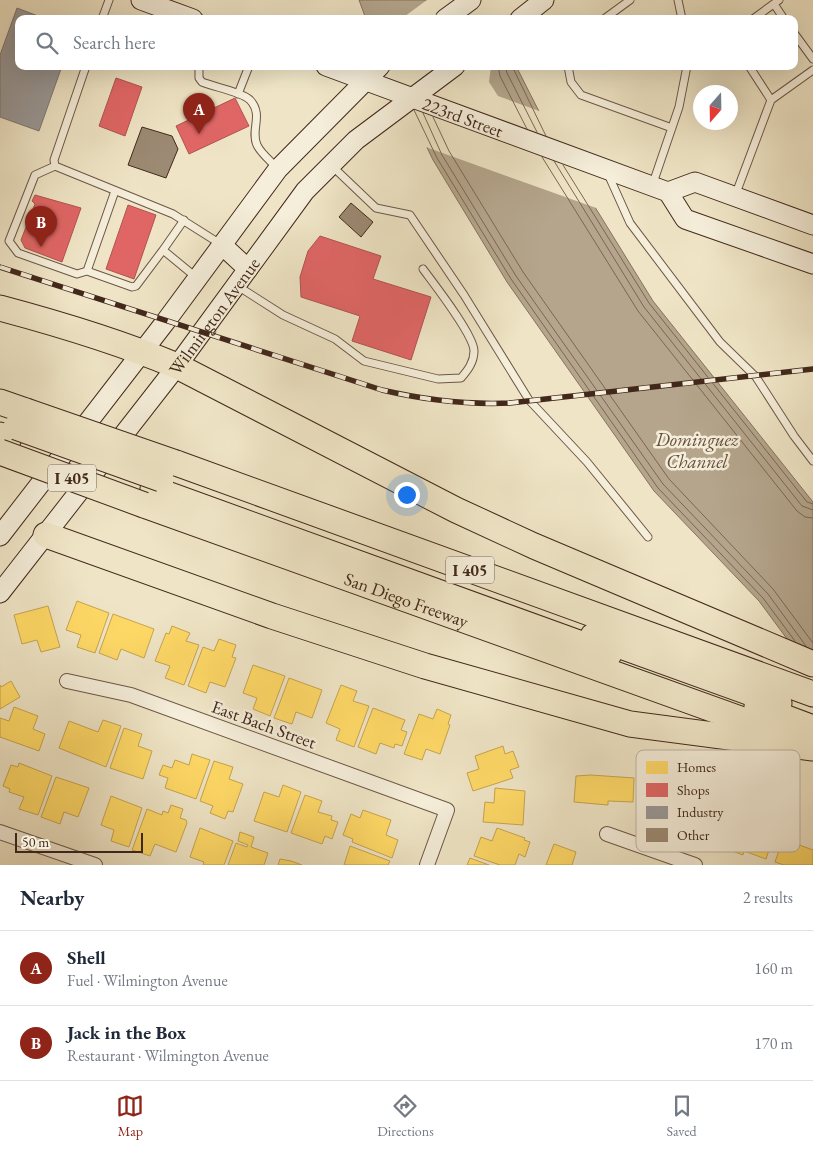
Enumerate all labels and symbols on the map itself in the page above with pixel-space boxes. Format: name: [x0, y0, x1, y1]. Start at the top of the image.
north arrow: [693, 85, 738, 130]
street label: 223rd Street: [420, 91, 507, 142]
pin: A: [183, 93, 215, 134]
pin: B: [25, 206, 57, 247]
street label: Wilmington Avenue: [163, 253, 264, 379]
water label: Dominguez Channel: [654, 427, 739, 474]
road number: I 405: [48, 464, 96, 492]
your location: [394, 482, 420, 508]
road number: I 405: [446, 556, 494, 584]
street label: San Diego Freeway: [341, 566, 472, 632]
street label: East Bach Street: [209, 694, 320, 754]
legend: [636, 750, 800, 852]
text: Homes: [677, 758, 717, 776]
text: Shops: [677, 781, 710, 799]
text: Industry: [677, 803, 724, 821]
text: Other: [677, 826, 710, 844]
scale bar: [15, 830, 142, 853]

